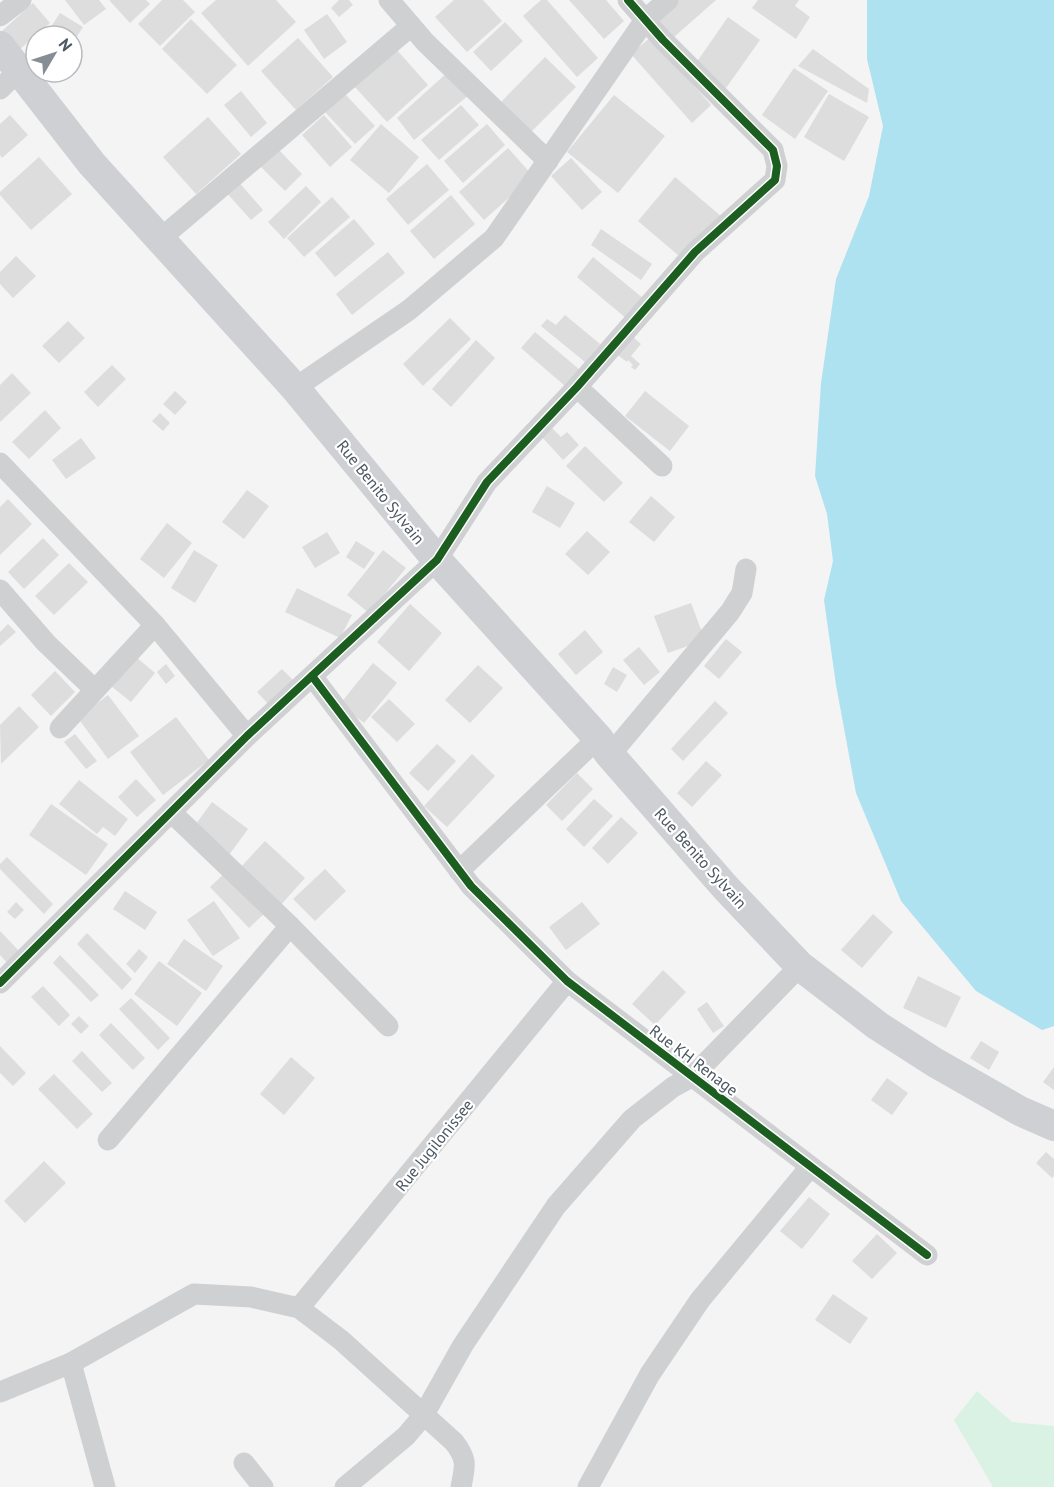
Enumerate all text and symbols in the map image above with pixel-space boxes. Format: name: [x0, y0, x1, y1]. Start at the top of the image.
north arrow: [24, 24, 84, 84]
text: N: [55, 34, 77, 55]
street label: Rue Benito Sylvain: [333, 436, 429, 548]
street label: Rue Benito Sylvain: [651, 804, 751, 912]
street label: Rue KH Renage: [646, 1020, 742, 1100]
street label: Rue Jugilonissee: [391, 1095, 477, 1195]

